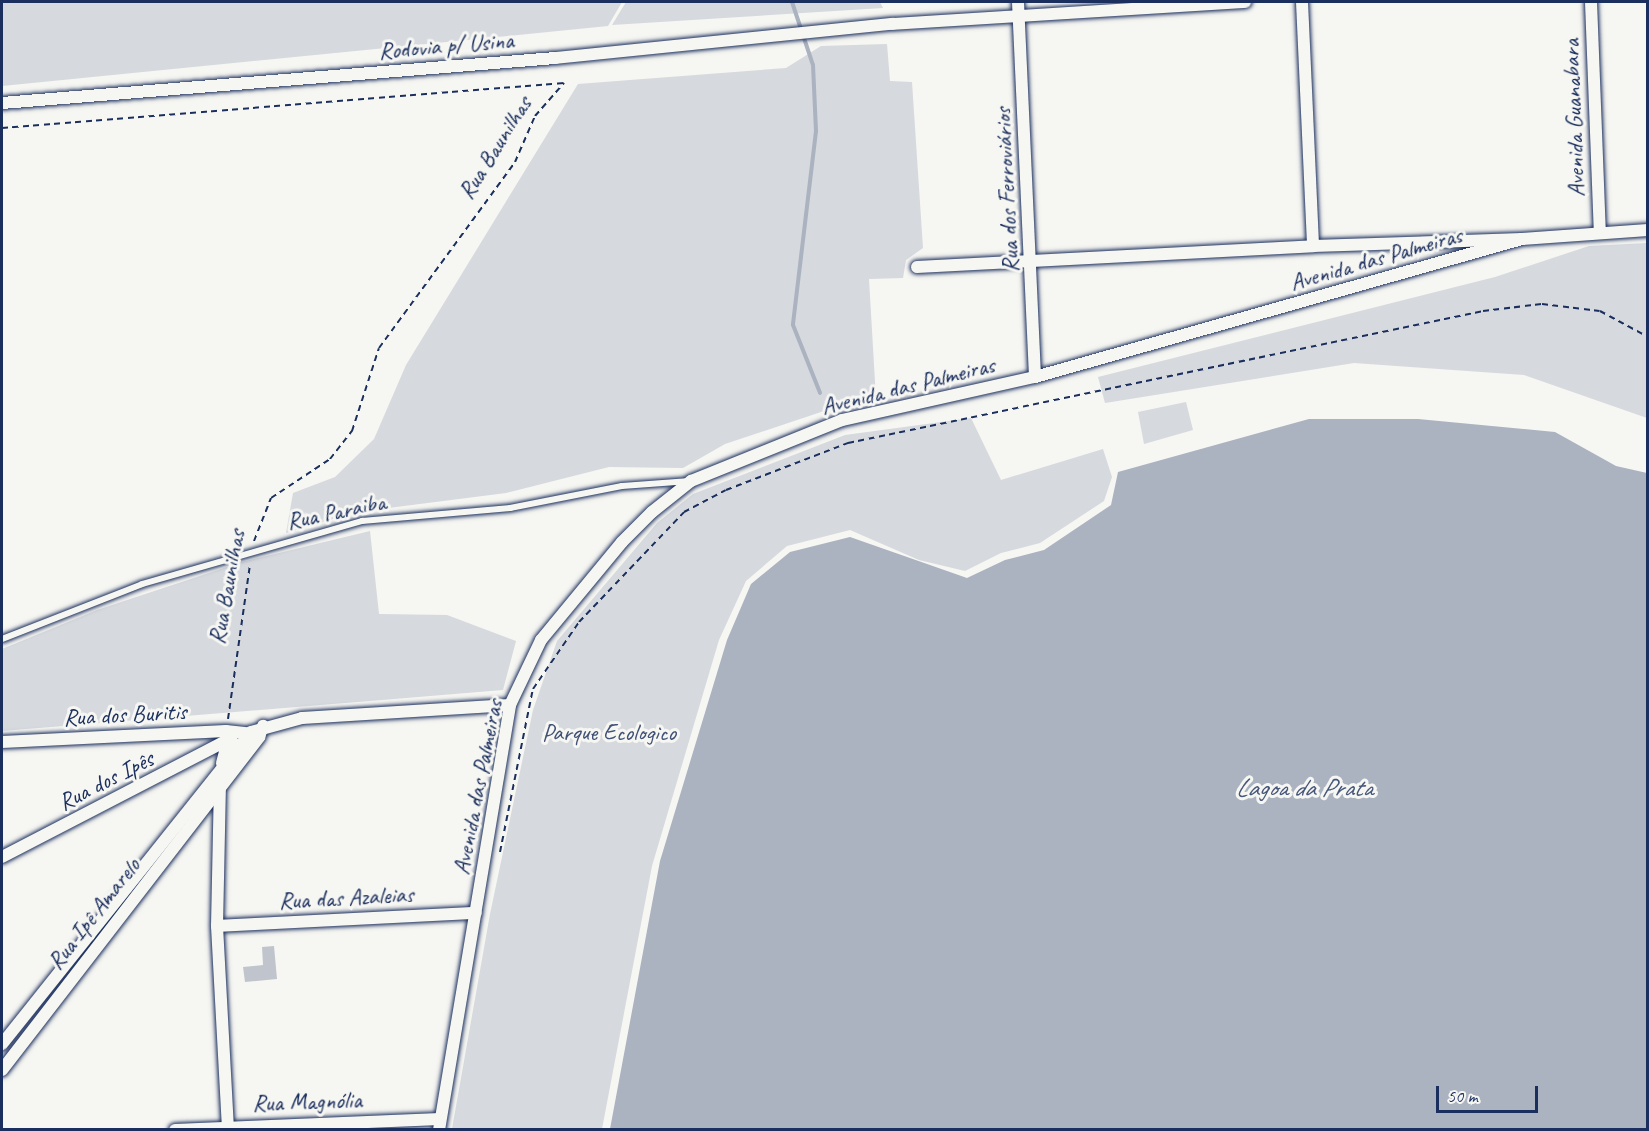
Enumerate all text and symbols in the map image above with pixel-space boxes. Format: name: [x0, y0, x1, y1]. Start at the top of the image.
street label: Rodovia p/ Usina: [377, 26, 515, 66]
street label: Avenida Guanabara: [1557, 39, 1591, 197]
street label: Rua Baunilhas: [452, 91, 538, 205]
street label: Rua dos Ferroviários: [988, 107, 1026, 273]
street label: Avenida das Palmeiras: [1285, 220, 1467, 298]
street label: Avenida das Palmeiras: [817, 350, 999, 422]
street label: Rua Paraiba: [284, 487, 388, 537]
street label: Rua Baunilhas: [203, 527, 251, 647]
street label: Avenida das Palmeiras: [447, 695, 509, 879]
street label: Rua dos Buritis: [63, 697, 187, 733]
park label: Parque Ecologico: [542, 719, 676, 747]
street label: Rua dos Ipês: [53, 745, 159, 817]
water label: Lagoa da Prata: [1235, 772, 1373, 804]
street label: Rua Ipê Amarelo: [41, 852, 147, 976]
street label: Rua das Azaleias: [277, 880, 415, 916]
scale bar: [1439, 1074, 1541, 1112]
text: 50 m: [1447, 1085, 1478, 1107]
street label: Rua Magnólia: [251, 1086, 363, 1118]

